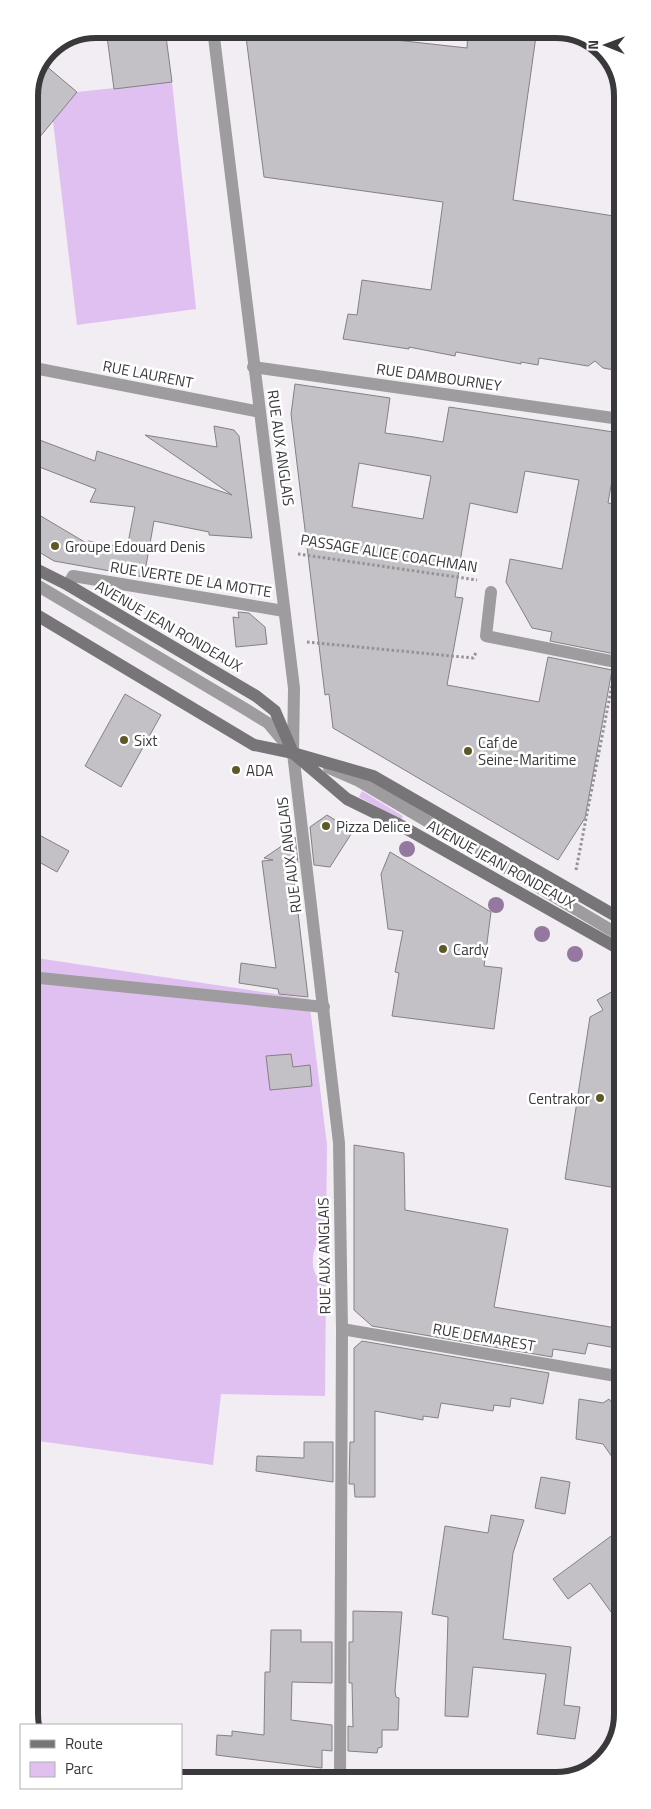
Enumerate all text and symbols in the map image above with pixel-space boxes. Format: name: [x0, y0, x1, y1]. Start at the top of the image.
north arrow: [581, 20, 631, 70]
text: N: [582, 40, 603, 50]
street label: RUE LAURENT: [101, 354, 195, 394]
street label: RUE DAMBOURNEY: [375, 357, 503, 397]
street label: RUE AUX ANGLAIS: [261, 388, 301, 508]
street label: PASSAGE ALICE COACHMAN: [299, 528, 479, 578]
place label: Groupe Edouard Denis: [65, 535, 205, 558]
marker: Groupe Edouard Denis: [49, 540, 61, 552]
street label: RUE VERTE DE LA MOTTE: [109, 555, 273, 603]
street label: AVENUE JEAN RONDEAUX: [91, 575, 247, 678]
place label: Sixt: [134, 729, 158, 752]
place label: Caf de Seine-Maritime: [478, 731, 576, 771]
marker: Sixt: [118, 734, 130, 746]
marker: Caf de Seine-Maritime: [462, 745, 474, 757]
place label: ADA: [246, 759, 273, 782]
marker: ADA: [230, 764, 242, 776]
street label: RUE AUX ANGLAIS: [270, 796, 308, 914]
street label: AVENUE JEAN RONDEAUX: [423, 814, 580, 915]
place label: Pizza Delice: [336, 815, 411, 838]
marker: Pizza Delice: [320, 820, 332, 832]
place label: Cardy: [453, 938, 489, 961]
marker: Cardy: [437, 943, 449, 955]
place label: Centrakor: [528, 1087, 590, 1110]
marker: Centrakor: [594, 1092, 606, 1104]
street label: RUE AUX ANGLAIS: [311, 1197, 337, 1315]
street label: RUE DEMAREST: [431, 1317, 537, 1357]
legend: [20, 1724, 182, 1789]
text: Route: [65, 1732, 103, 1755]
text: Parc: [65, 1757, 93, 1780]

